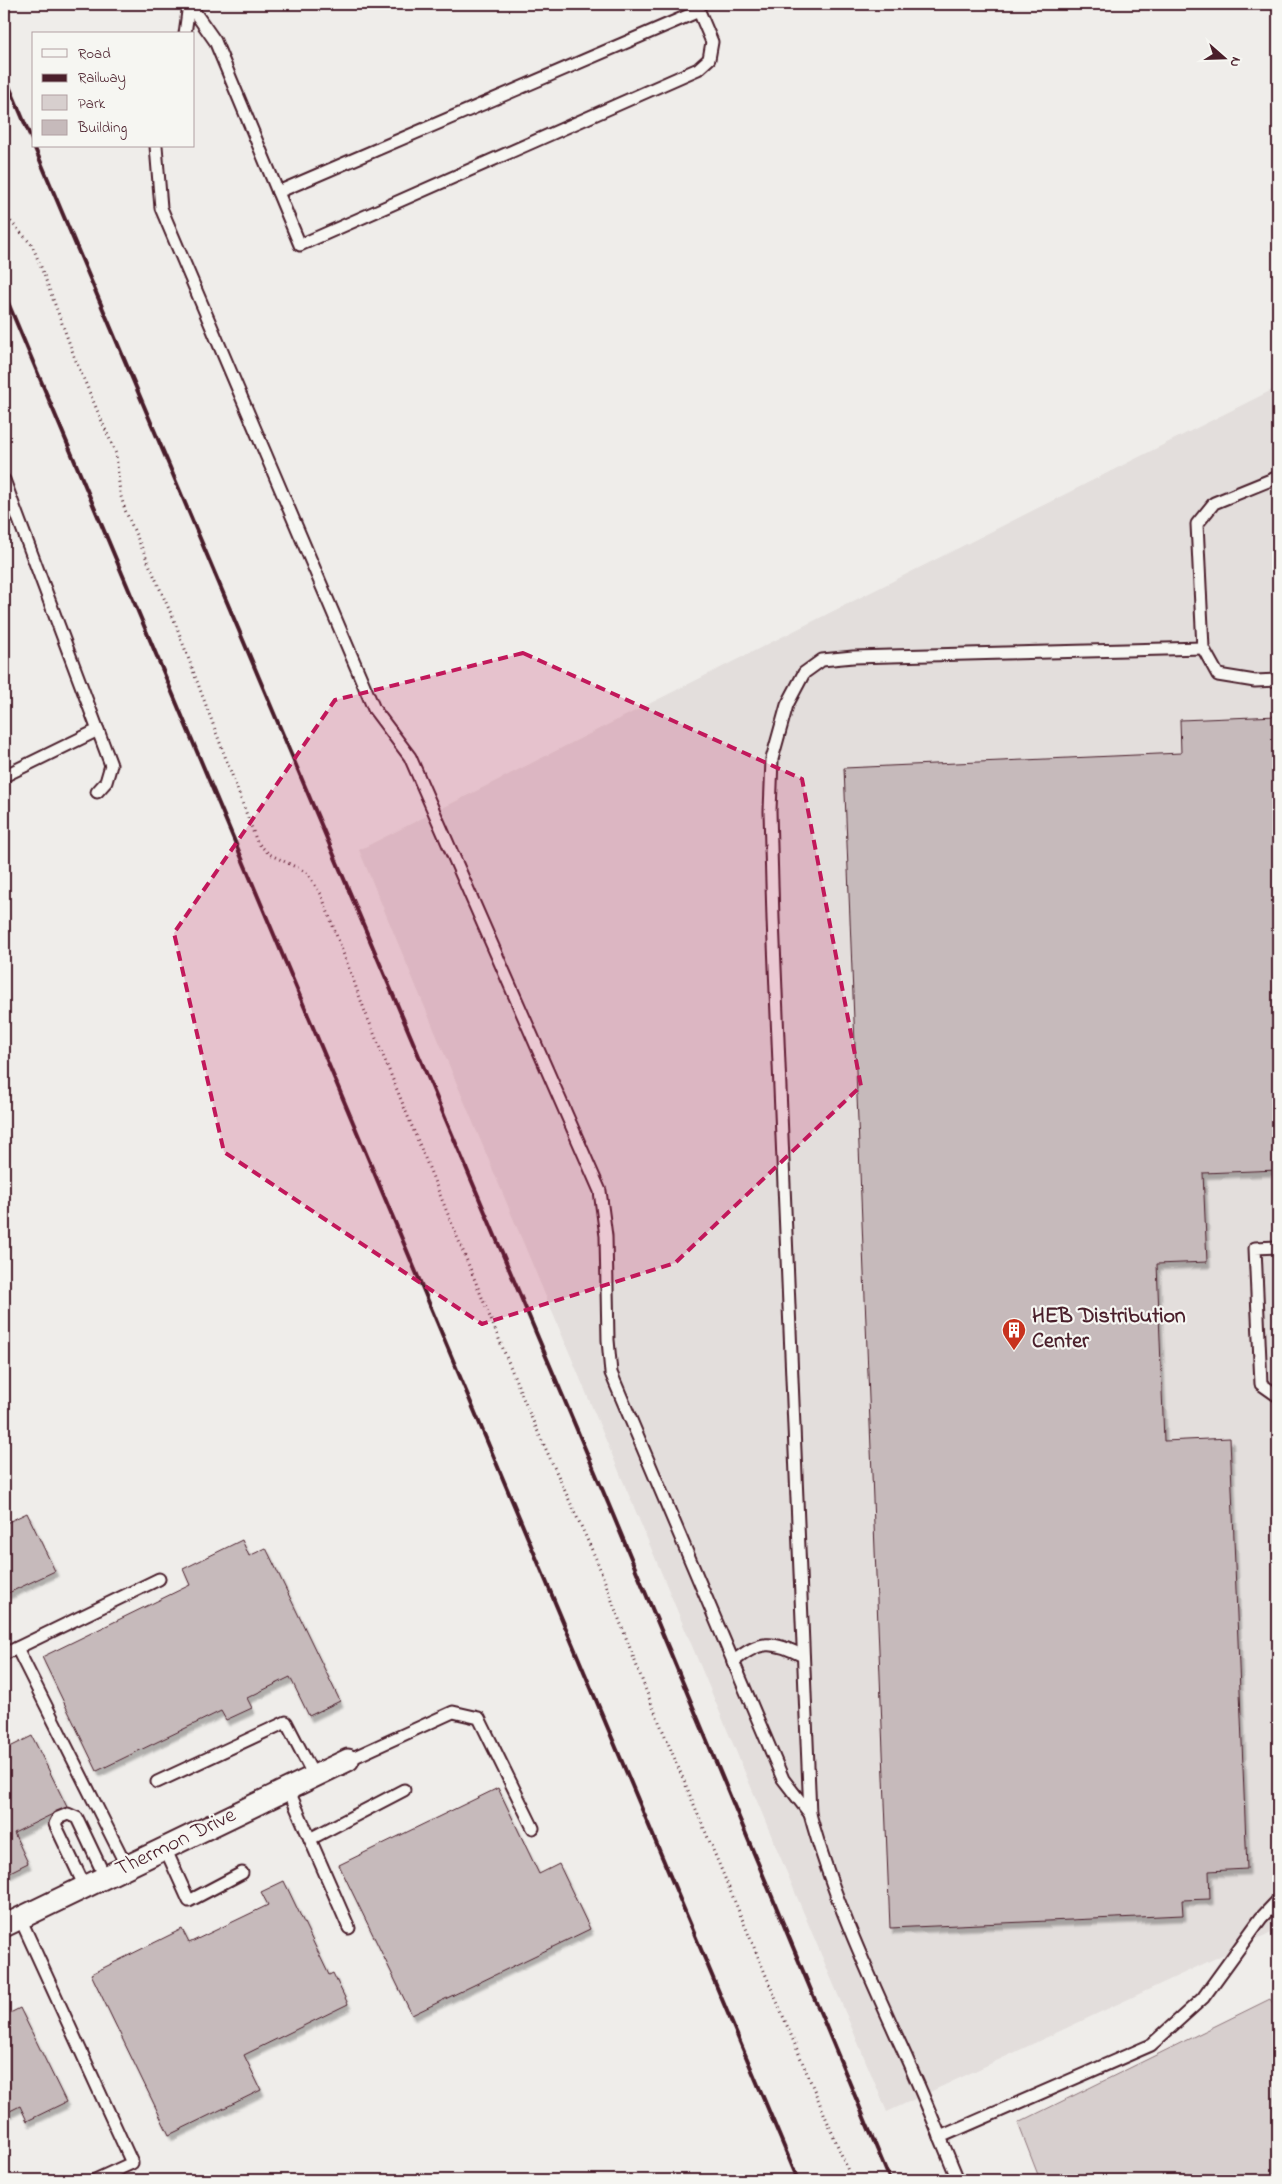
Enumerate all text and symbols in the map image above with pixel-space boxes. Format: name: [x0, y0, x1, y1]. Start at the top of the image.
legend: [32, 32, 195, 148]
north arrow: [1200, 32, 1250, 82]
text: Road: [78, 43, 111, 65]
text: N: [1223, 54, 1246, 70]
text: Railway: [78, 67, 126, 90]
text: Park: [78, 93, 106, 115]
text: Building: [77, 117, 127, 140]
place label: HEB Distribution Center: [1032, 1301, 1186, 1358]
building icon: HEB Distribution Center: [1001, 1317, 1027, 1351]
street label: Thermon Drive: [110, 1800, 242, 1886]

